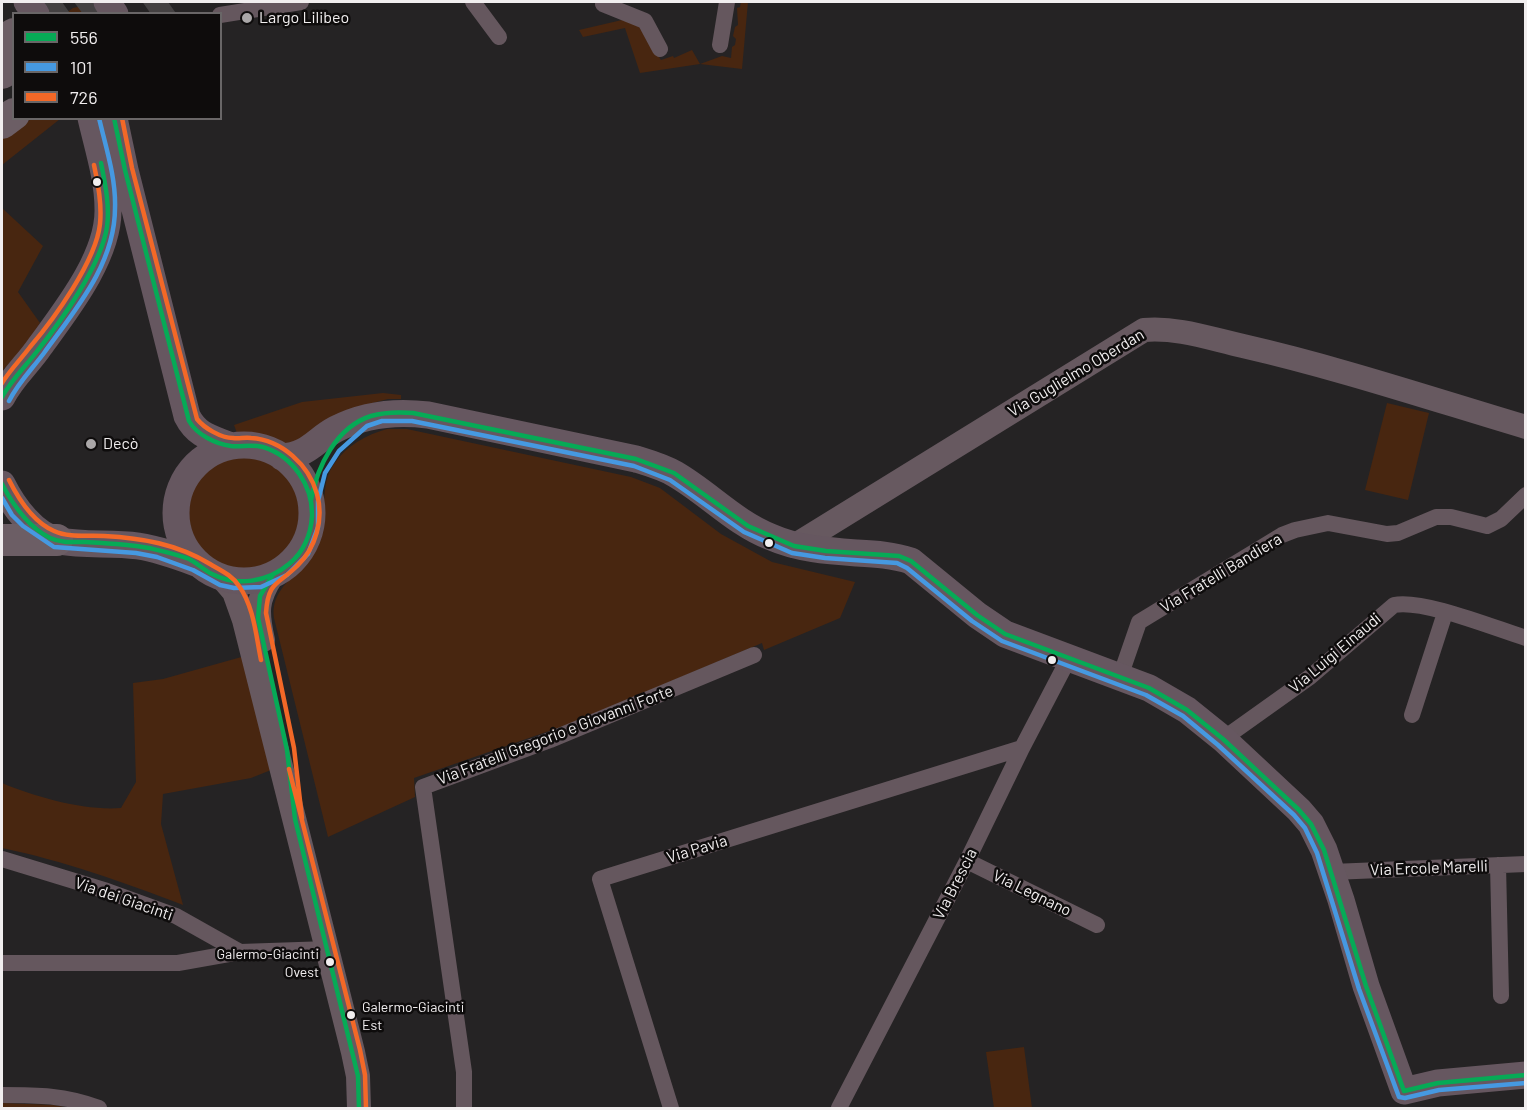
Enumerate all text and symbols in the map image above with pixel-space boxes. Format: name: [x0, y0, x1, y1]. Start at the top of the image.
place label: Largo Lilibeo: [259, 8, 349, 28]
marker: Largo Lilibeo: [240, 11, 254, 25]
legend: [12, 12, 222, 120]
text: 556: [70, 26, 98, 48]
text: 101: [70, 56, 92, 78]
text: 726: [70, 86, 97, 108]
unlabelled marker: [91, 176, 103, 188]
street label: Via Guglielmo Oberdan: [1005, 325, 1147, 421]
place label: Decò: [103, 434, 138, 454]
marker: Decò: [84, 437, 98, 451]
street label: Via Fratelli Bandiera: [1157, 529, 1285, 617]
unlabelled marker: [763, 537, 775, 549]
street label: Via Luigi Einaudi: [1285, 609, 1385, 697]
unlabelled marker: [1046, 654, 1058, 666]
street label: Via Fratelli Gregorio e Giovanni Forte: [434, 681, 676, 789]
street label: Via Pavia: [664, 831, 730, 867]
street label: Via Brescia: [929, 845, 981, 923]
street label: Via Ercole Marelli: [1370, 856, 1488, 880]
street label: Via Legnano: [990, 866, 1074, 920]
street label: Via dei Giacinti: [72, 873, 176, 925]
place label: Galermo-Giacinti Ovest: [217, 946, 319, 978]
marker: Galermo-Giacinti Ovest: [324, 956, 336, 968]
place label: Galermo-Giacinti Est: [362, 999, 464, 1032]
marker: Galermo-Giacinti Est: [345, 1009, 357, 1021]

